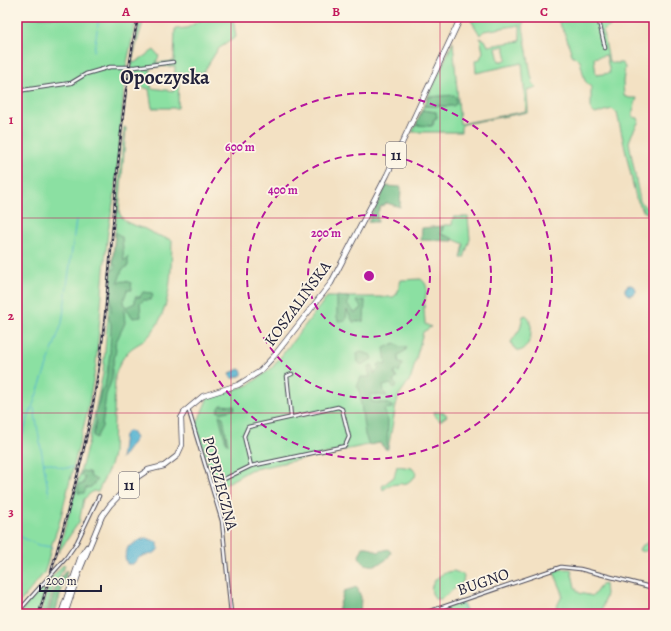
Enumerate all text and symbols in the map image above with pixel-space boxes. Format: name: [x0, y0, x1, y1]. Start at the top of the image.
text: A: [121, 3, 131, 20]
text: B: [332, 3, 340, 20]
text: C: [540, 3, 548, 20]
district label: Opoczyska: [120, 64, 210, 91]
text: 1: [9, 111, 14, 128]
text: 600 m: [225, 139, 255, 155]
road number: 11: [386, 142, 406, 168]
text: 400 m: [268, 182, 298, 198]
text: 200 m: [311, 225, 341, 241]
street label: KOSZALIŃSKA: [259, 256, 337, 351]
centre of rings: [362, 269, 376, 283]
text: 2: [8, 307, 15, 324]
street label: POPRZECZNA: [197, 434, 243, 533]
road number: 11: [119, 472, 139, 498]
text: 3: [8, 503, 14, 520]
street label: BUGNO: [454, 563, 512, 601]
scale bar: [40, 567, 101, 593]
text: 200 m: [46, 573, 77, 589]

